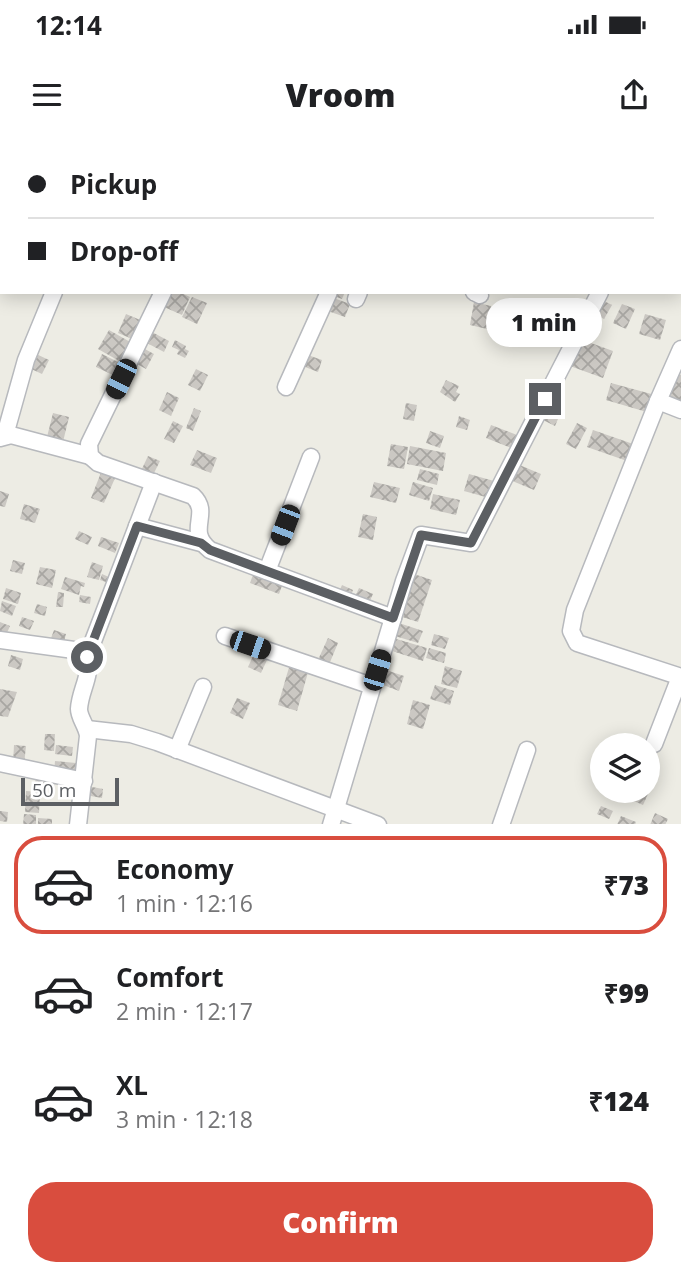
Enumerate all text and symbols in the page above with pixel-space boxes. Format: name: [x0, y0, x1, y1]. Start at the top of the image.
text: 12:14: [35, 7, 102, 43]
text: Vroom: [286, 73, 396, 116]
icon: menu: [28, 76, 66, 114]
icon: share: [615, 76, 653, 114]
text: Pickup: [70, 166, 157, 202]
text: Drop-off: [70, 233, 178, 269]
callout: 1 min: [487, 298, 603, 346]
text: 1 min: [511, 306, 577, 338]
car: [103, 356, 140, 402]
route end: [529, 383, 561, 415]
car: [268, 502, 303, 548]
car: [227, 628, 274, 662]
route start: [71, 641, 103, 673]
car: [361, 647, 394, 693]
map controls: [590, 733, 660, 803]
button: layers: [590, 733, 660, 803]
scale bar: [21, 776, 119, 807]
text: 50 m: [32, 777, 76, 803]
text: Economy: [116, 851, 234, 887]
icon: car: [32, 854, 95, 917]
text: ₹73: [604, 867, 649, 903]
text: 1 min · 12:16: [116, 887, 253, 919]
text: Comfort: [116, 959, 223, 995]
icon: car: [32, 962, 95, 1025]
text: ₹99: [604, 975, 649, 1011]
text: 2 min · 12:17: [116, 995, 253, 1027]
text: XL: [116, 1067, 148, 1103]
icon: car: [32, 1070, 95, 1133]
text: ₹124: [588, 1083, 649, 1119]
text: 3 min · 12:18: [116, 1103, 253, 1135]
button: Confirm: [28, 1182, 653, 1262]

